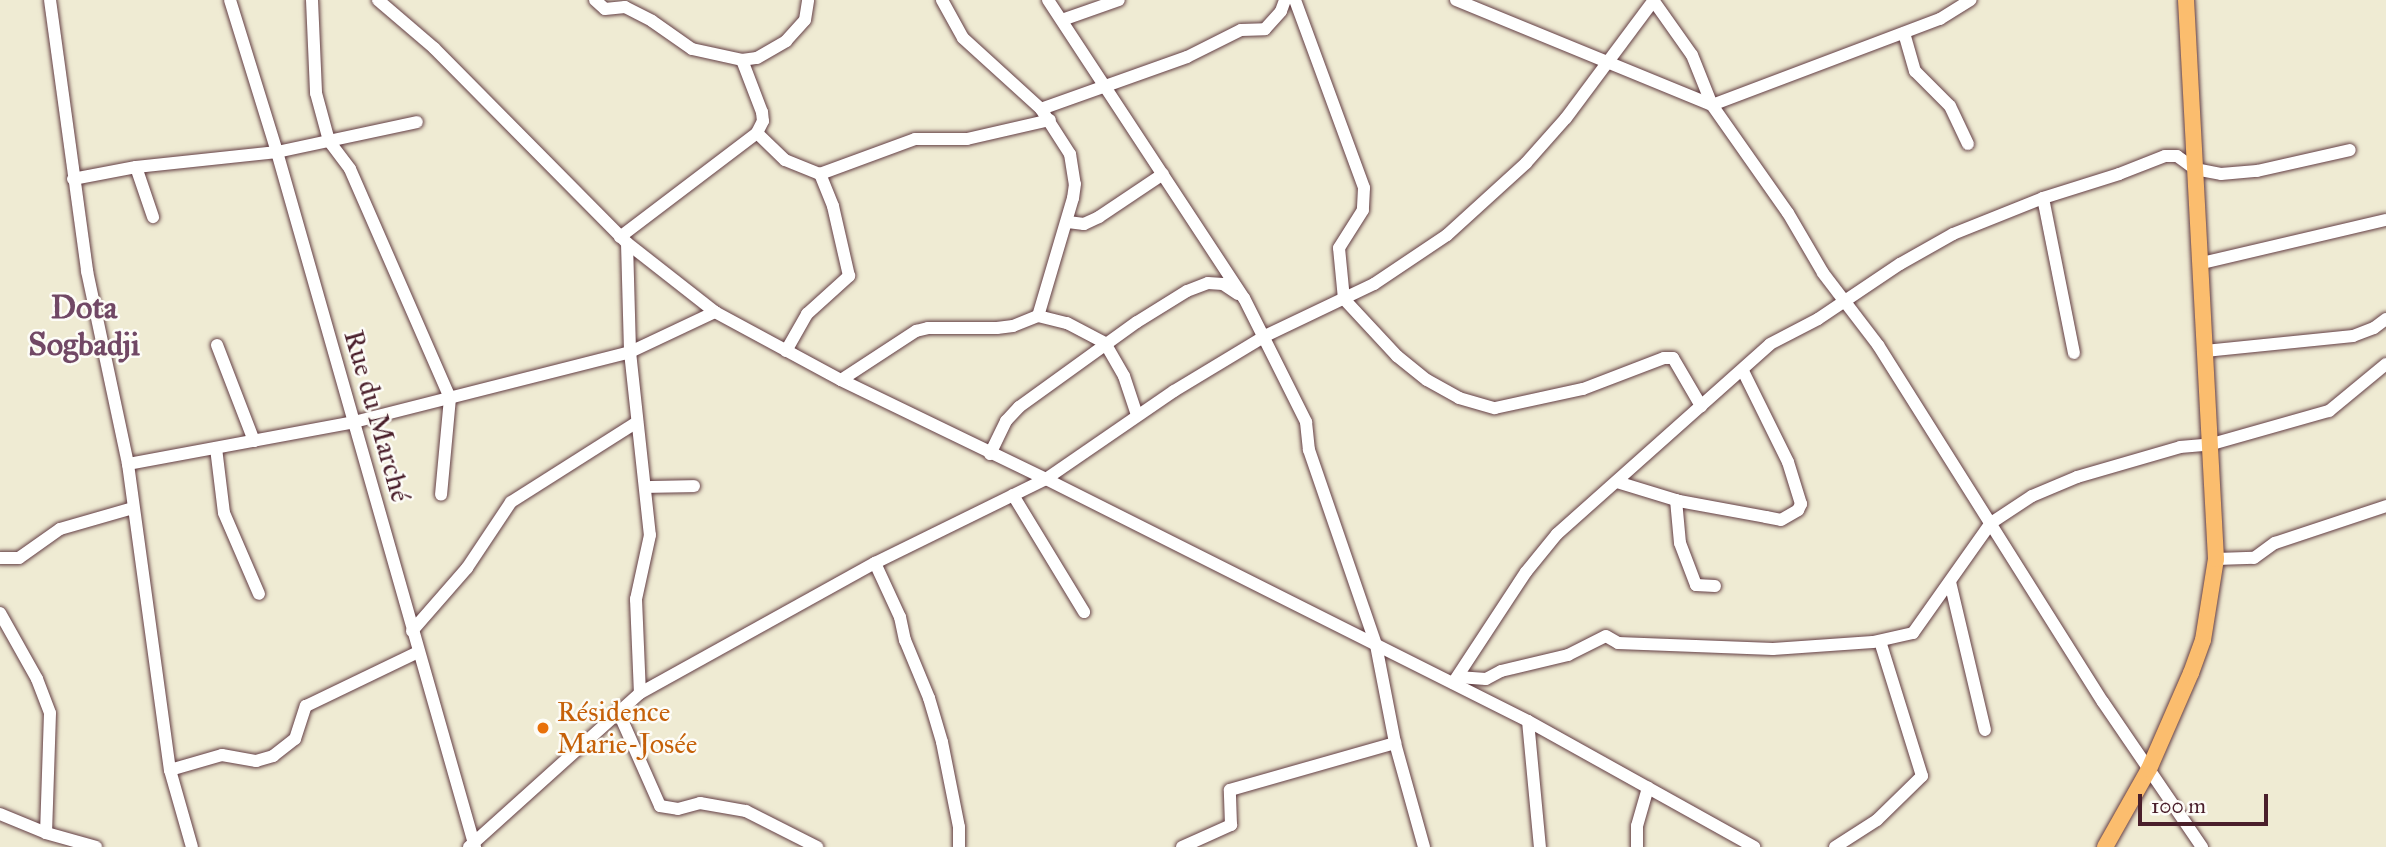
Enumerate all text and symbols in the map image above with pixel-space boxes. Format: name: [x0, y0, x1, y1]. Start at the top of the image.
district label: Dota Sogbadji: [28, 290, 140, 365]
street label: Rue du Marché: [336, 326, 418, 506]
place label: Résidence Marie-Josée: [557, 695, 698, 761]
marker: Résidence Marie-Josée: [535, 720, 551, 736]
scale bar: [2141, 780, 2270, 824]
text: 100 m: [2151, 793, 2206, 819]

